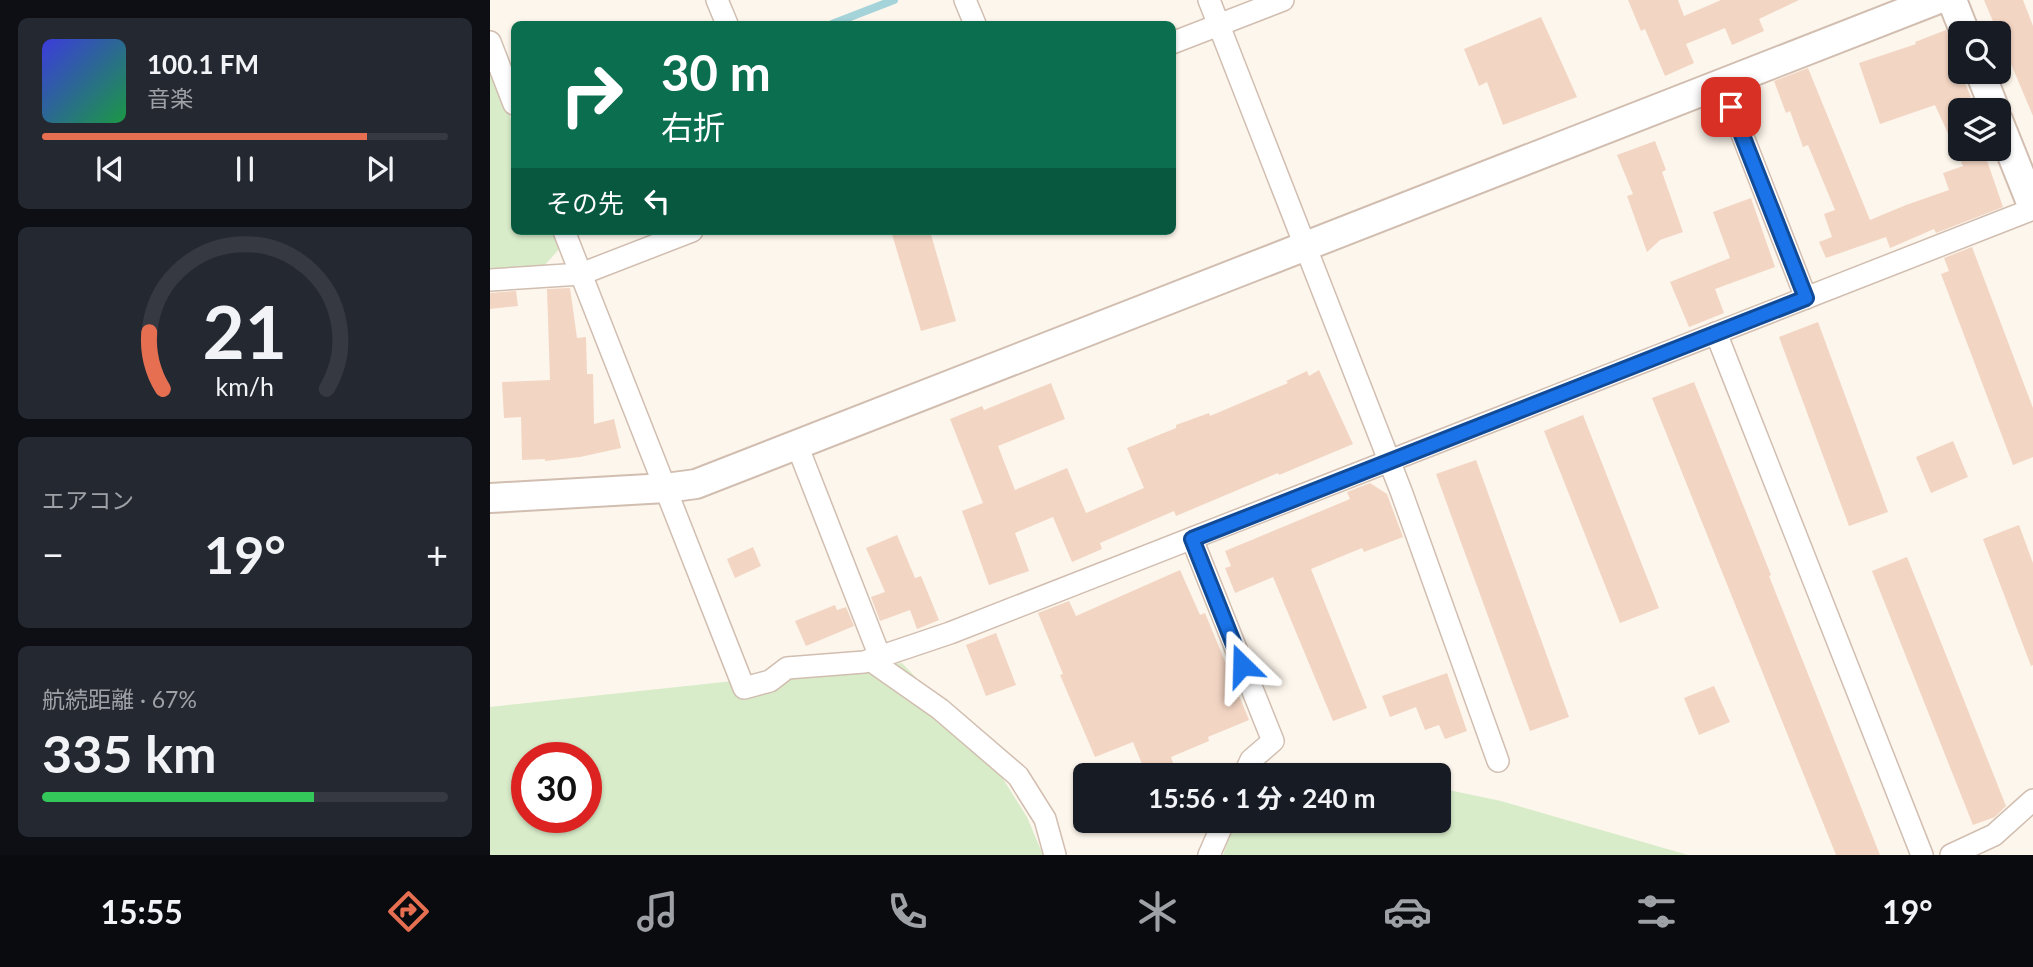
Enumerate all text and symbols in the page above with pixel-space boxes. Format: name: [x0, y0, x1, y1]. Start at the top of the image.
map controls: [1948, 21, 2011, 161]
button: search: [1948, 21, 2011, 84]
text: 30 m: [661, 43, 771, 101]
text: 100.1 FM: [147, 48, 259, 80]
icon: right: [546, 49, 637, 140]
pin: [1701, 77, 1761, 137]
text: 音楽: [147, 84, 193, 112]
icon: arrive: [1712, 88, 1750, 126]
button: layers: [1948, 98, 2011, 161]
text: 右折: [661, 107, 725, 146]
icon: previous: [91, 150, 129, 188]
icon: pause: [226, 150, 264, 188]
icon: next: [361, 150, 399, 188]
icon: left: [638, 182, 676, 220]
text: その先: [546, 187, 624, 219]
text: 21: [203, 287, 287, 375]
text: km/h: [216, 371, 274, 401]
text: エアコン: [42, 486, 134, 514]
text: 19°: [204, 523, 286, 585]
text: −: [42, 531, 64, 577]
text: +: [426, 531, 448, 577]
position arrow: [1205, 628, 1279, 702]
text: 航続距離 · 67%: [42, 685, 197, 713]
text: 335 km: [42, 722, 216, 784]
speed limit sign: 30: [511, 742, 602, 833]
text: 15:56 · 1 分 · 240 m: [1148, 782, 1376, 814]
icon: directions: [384, 887, 433, 936]
icon: music: [633, 887, 682, 936]
icon: phone: [883, 887, 932, 936]
icon: climate: [1133, 887, 1182, 936]
icon: car: [1383, 887, 1432, 936]
icon: filters: [1632, 887, 1681, 936]
text: 15:55: [100, 892, 183, 931]
text: 19°: [1882, 892, 1933, 931]

